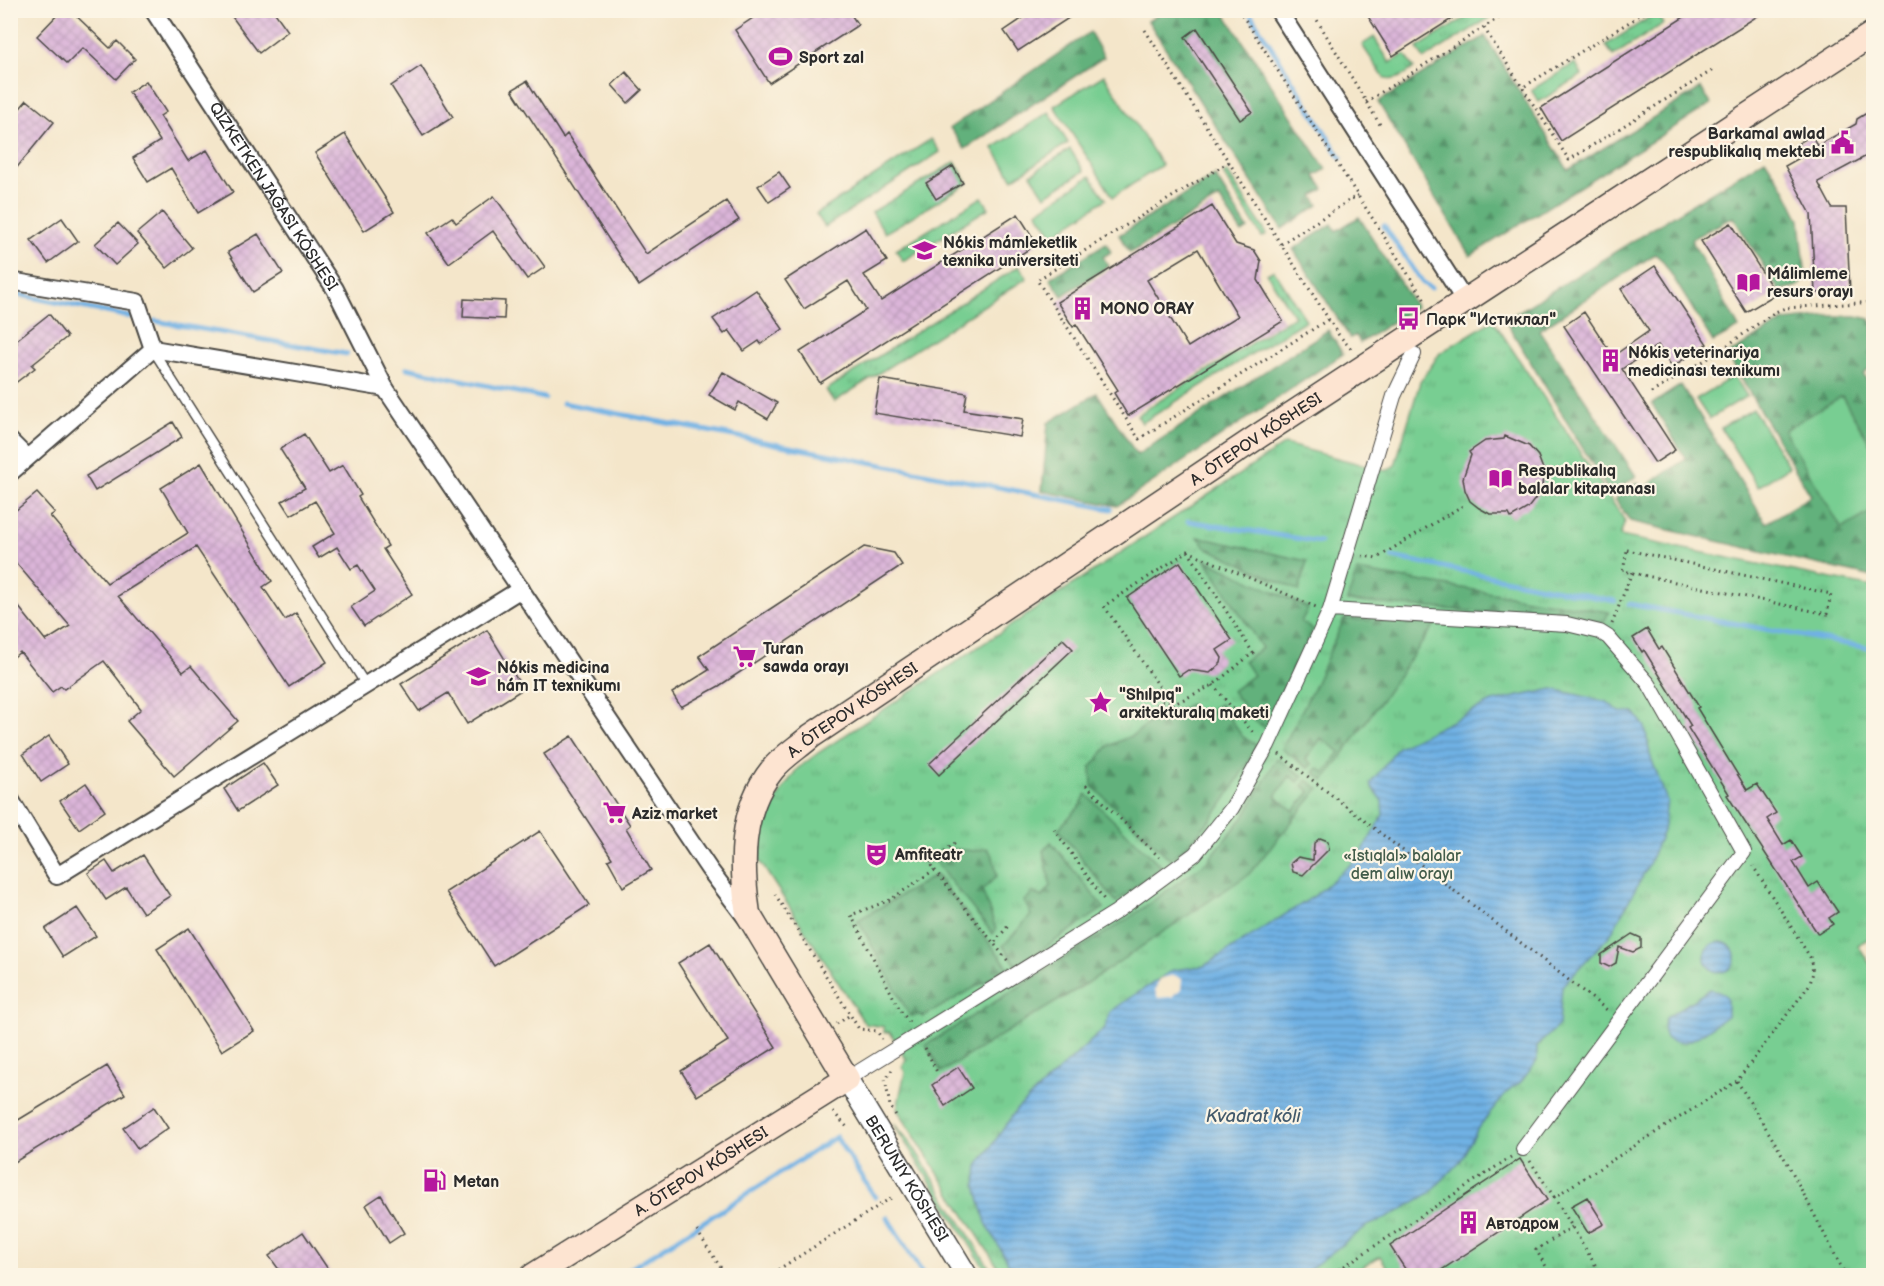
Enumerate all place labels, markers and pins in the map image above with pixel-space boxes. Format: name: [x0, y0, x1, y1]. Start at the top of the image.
sports icon: Sport zal: [768, 44, 794, 70]
place label: Sport zal: [799, 49, 864, 68]
place label: Barkamal awlad respublikalıq mektebi: [1669, 125, 1825, 162]
public building icon: Barkamal awlad respublikalıq mektebi: [1830, 129, 1856, 155]
place label: Nókis mámleketlik texnika universiteti: [942, 234, 1079, 271]
school or university icon: Nókis mámleketlik texnika universiteti: [912, 238, 938, 264]
place label: Málimleme resurs orayı: [1767, 265, 1853, 302]
library icon: Málimleme resurs orayı: [1736, 269, 1762, 295]
building icon: MONO ORAY: [1069, 295, 1095, 321]
place label: MONO ORAY: [1100, 300, 1195, 319]
bus stop icon: Парк "Истиклал": [1395, 306, 1421, 332]
place label: Парк "Истиклал": [1426, 311, 1556, 330]
place label: Nókis veterinariya medicinası texnikumı: [1628, 344, 1780, 381]
building icon: Nókis veterinariya medicinası texnikumı: [1597, 348, 1623, 374]
place label: Respublikalıq balalar kitapxanası: [1518, 462, 1655, 499]
library icon: Respublikalıq balalar kitapxanası: [1487, 466, 1513, 492]
place label: Turan sawda orayı: [763, 640, 849, 677]
supermarket icon: Turan sawda orayı: [732, 644, 758, 670]
place label: Nókis medicina hám IT texnikumı: [497, 659, 621, 696]
school or university icon: Nókis medicina hám IT texnikumı: [466, 663, 492, 689]
place label: "Shılpıq" arxitekturalıq maketi: [1119, 686, 1269, 723]
place icon: "Shılpıq" arxitekturalıq maketi: [1088, 690, 1114, 716]
supermarket icon: Aziz market: [601, 800, 627, 826]
place label: Aziz market: [631, 805, 718, 824]
theatre icon: Amfiteatr: [864, 841, 890, 867]
place label: Amfiteatr: [894, 846, 963, 865]
fuel station icon: Metan: [422, 1168, 448, 1194]
place label: Metan: [453, 1173, 499, 1192]
building icon: Автодром: [1455, 1210, 1481, 1236]
place label: Автодром: [1485, 1215, 1559, 1234]

